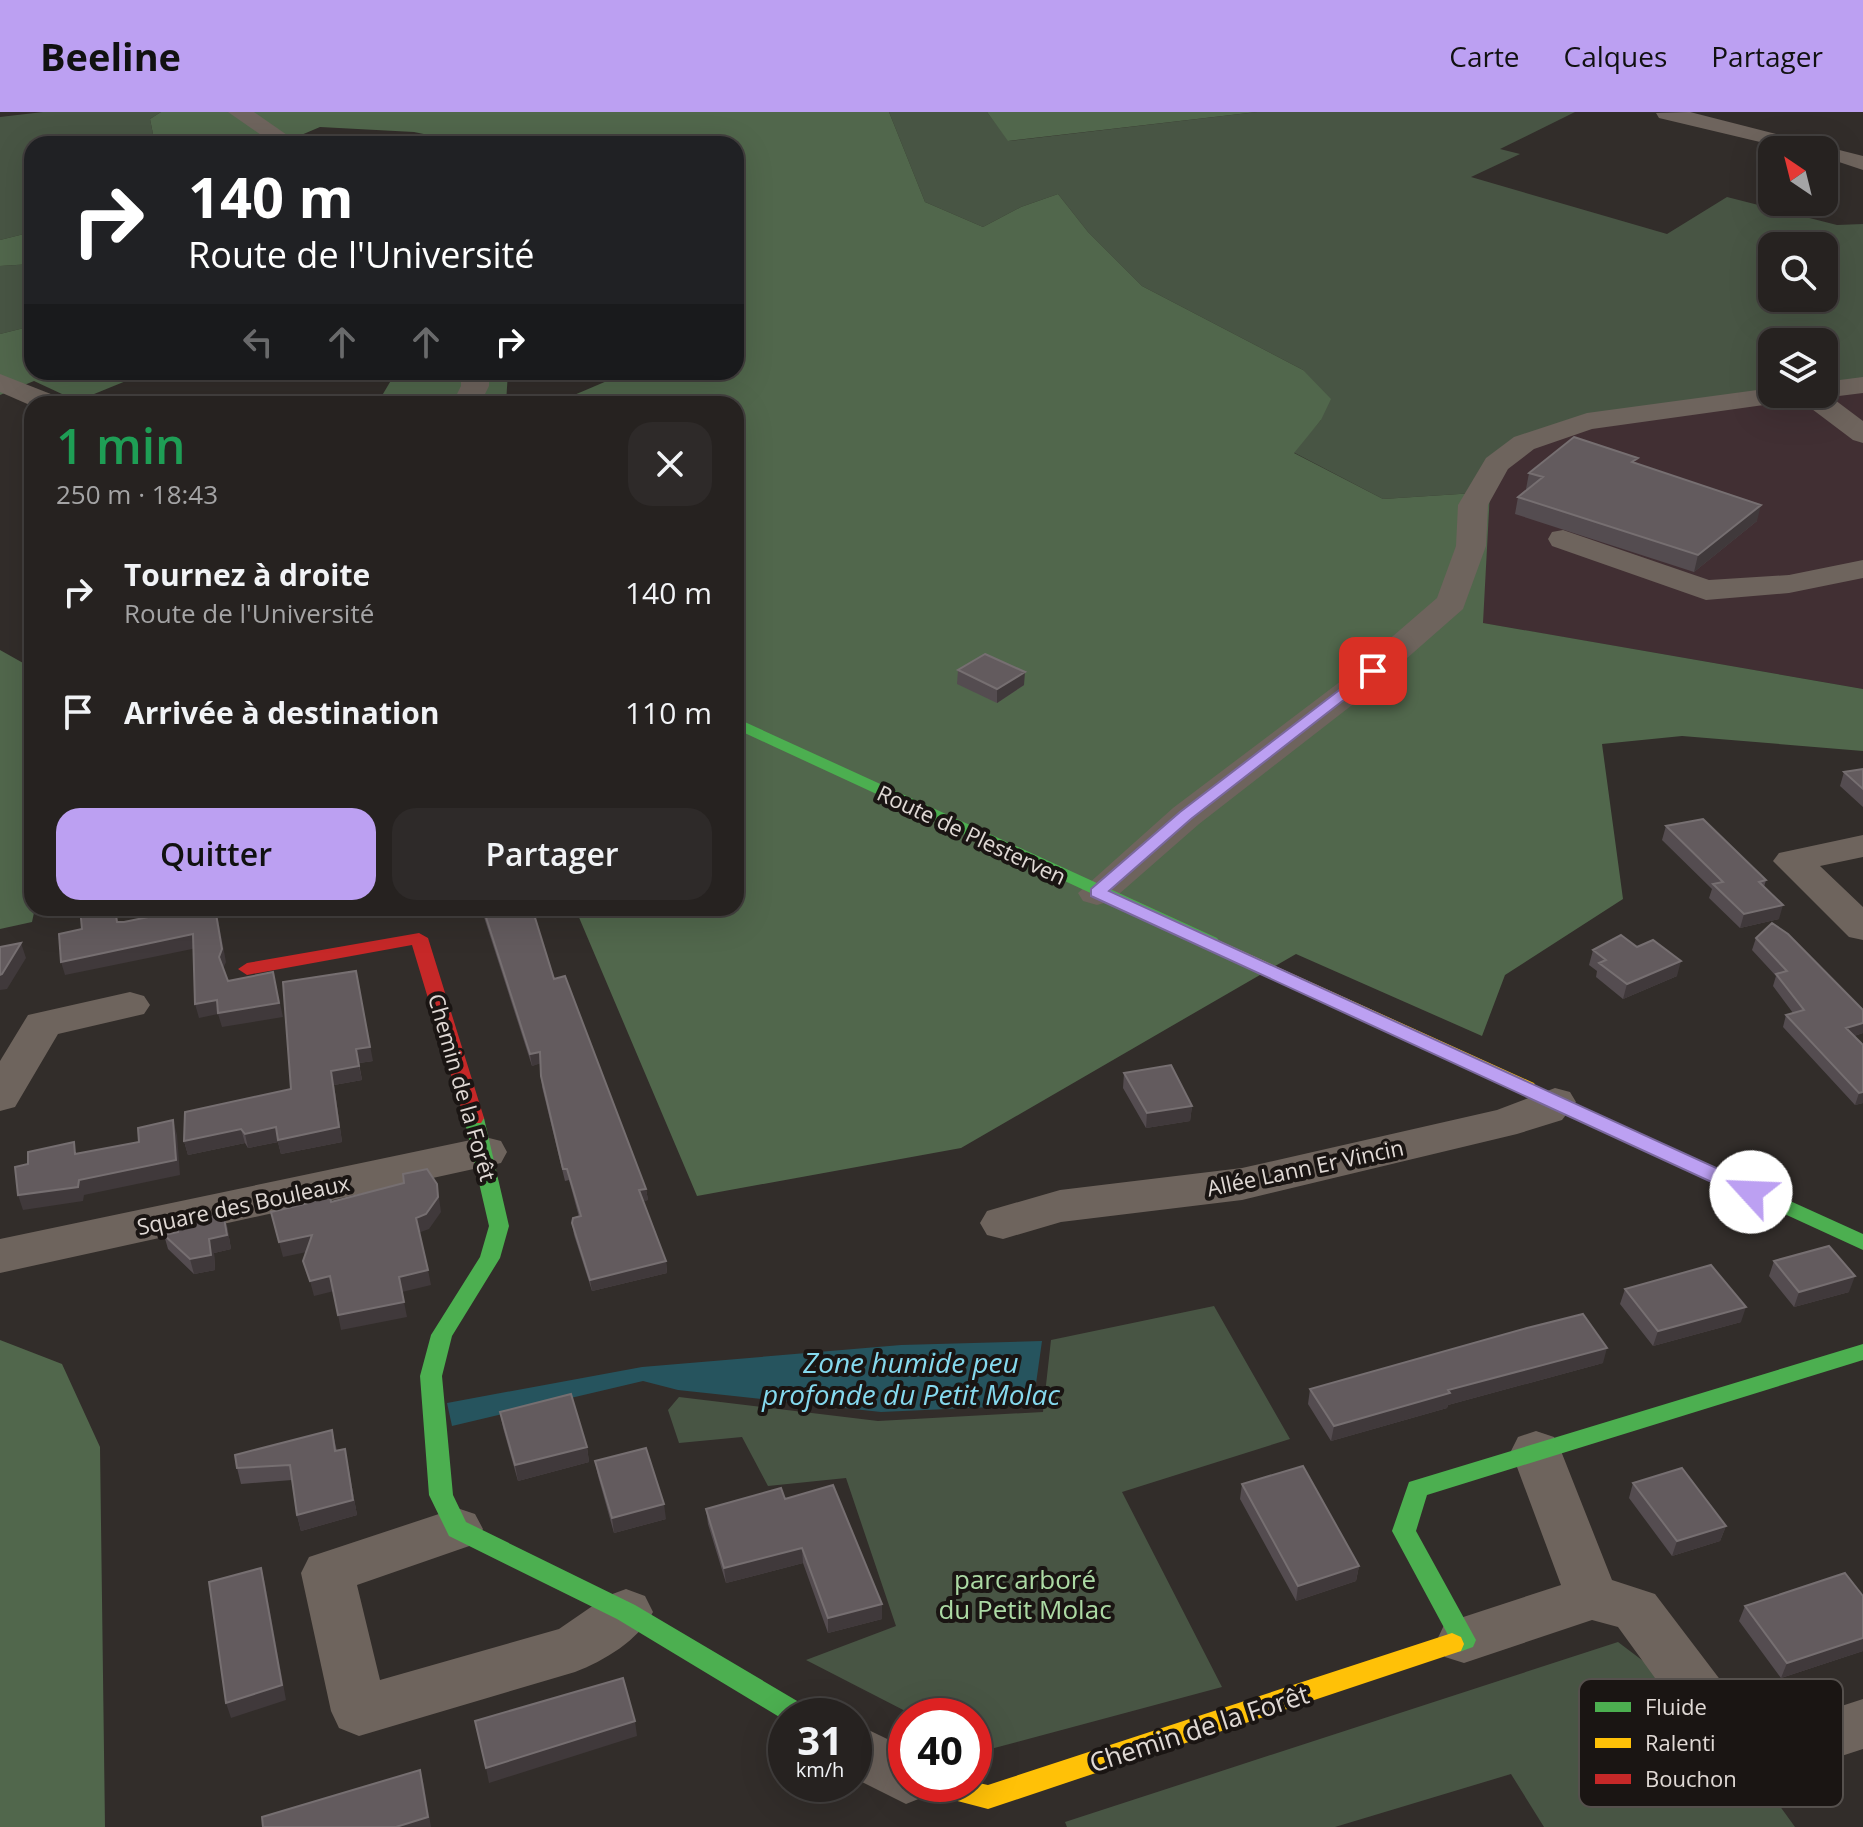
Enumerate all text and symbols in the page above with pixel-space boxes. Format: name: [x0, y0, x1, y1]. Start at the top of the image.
text: Beeline: [40, 30, 181, 82]
text: Carte: [1449, 37, 1520, 75]
text: Calques: [1564, 37, 1667, 75]
text: Partager: [1711, 37, 1823, 75]
north arrow: [1758, 136, 1838, 216]
map controls: [1758, 136, 1838, 408]
text: 140 m: [188, 158, 354, 234]
icon: right: [56, 168, 160, 272]
text: Route de l'Université: [188, 230, 535, 279]
button: search: [1758, 232, 1838, 312]
icon: left: [236, 320, 280, 364]
icon: ahead: [320, 320, 364, 364]
icon: ahead: [404, 320, 448, 364]
icon: right: [488, 320, 532, 364]
button: layers: [1758, 328, 1838, 408]
text: 1 min: [56, 413, 186, 478]
button: close: [628, 422, 712, 506]
text: 250 m · 18:43: [56, 476, 218, 512]
text: Tournez à droite: [124, 554, 370, 595]
icon: right: [56, 570, 100, 614]
text: 140 m: [625, 572, 712, 613]
text: Route de l'Université: [124, 595, 374, 631]
pin: [1339, 637, 1407, 705]
icon: arrive: [1351, 649, 1395, 693]
icon: arrive: [56, 690, 100, 734]
text: Arrivée à destination: [124, 692, 439, 733]
text: 110 m: [625, 692, 712, 733]
street label: Route de Plesterven: [873, 777, 1071, 891]
button: Quitter: [56, 808, 376, 900]
button: Partager: [392, 808, 712, 900]
street label: Chemin de la Forêt: [422, 990, 504, 1184]
street label: Allée Lann Er Vincin: [1204, 1131, 1406, 1203]
position arrow: [1709, 1150, 1793, 1234]
street label: Square des Bouleaux: [134, 1167, 352, 1241]
water label: Zone humide peu profonde du Petit Molac: [761, 1343, 1060, 1413]
park label: parc arboré du Petit Molac: [938, 1561, 1112, 1627]
street label: Chemin de la Forêt: [1085, 1676, 1313, 1780]
legend: [1579, 1679, 1843, 1807]
text: Fluide: [1645, 1691, 1707, 1721]
speed limit sign: 40: [888, 1698, 992, 1802]
text: 31: [797, 1712, 843, 1767]
text: Ralenti: [1645, 1727, 1716, 1757]
text: km/h: [796, 1756, 844, 1783]
text: Bouchon: [1645, 1763, 1737, 1793]

